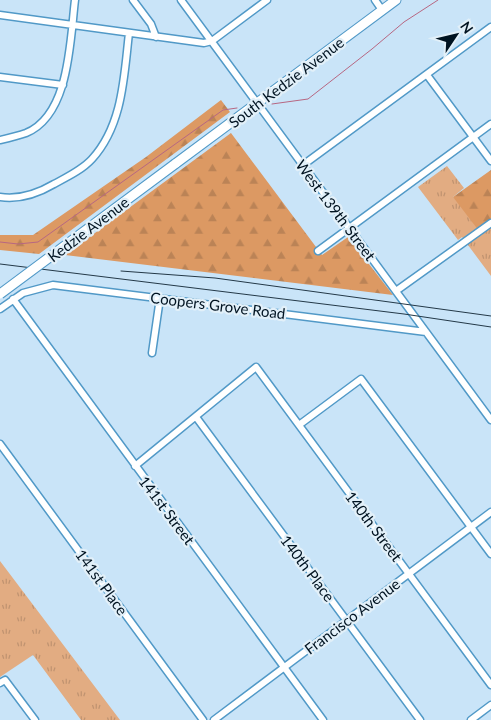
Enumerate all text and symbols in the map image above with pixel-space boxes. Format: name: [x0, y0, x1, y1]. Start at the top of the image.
north arrow: [431, 10, 481, 60]
text: N: [457, 18, 477, 37]
street label: South Kedzie Avenue: [225, 33, 347, 131]
street label: West 139th Street: [292, 156, 380, 264]
street label: Kedzie Avenue: [44, 193, 132, 265]
street label: Coopers Grove Road: [150, 288, 286, 322]
street label: 141st Street: [135, 472, 199, 548]
street label: 140th Street: [342, 487, 407, 565]
street label: 140th Place: [277, 531, 339, 605]
street label: 141st Place: [72, 546, 132, 618]
street label: Francisco Avenue: [301, 574, 403, 658]

